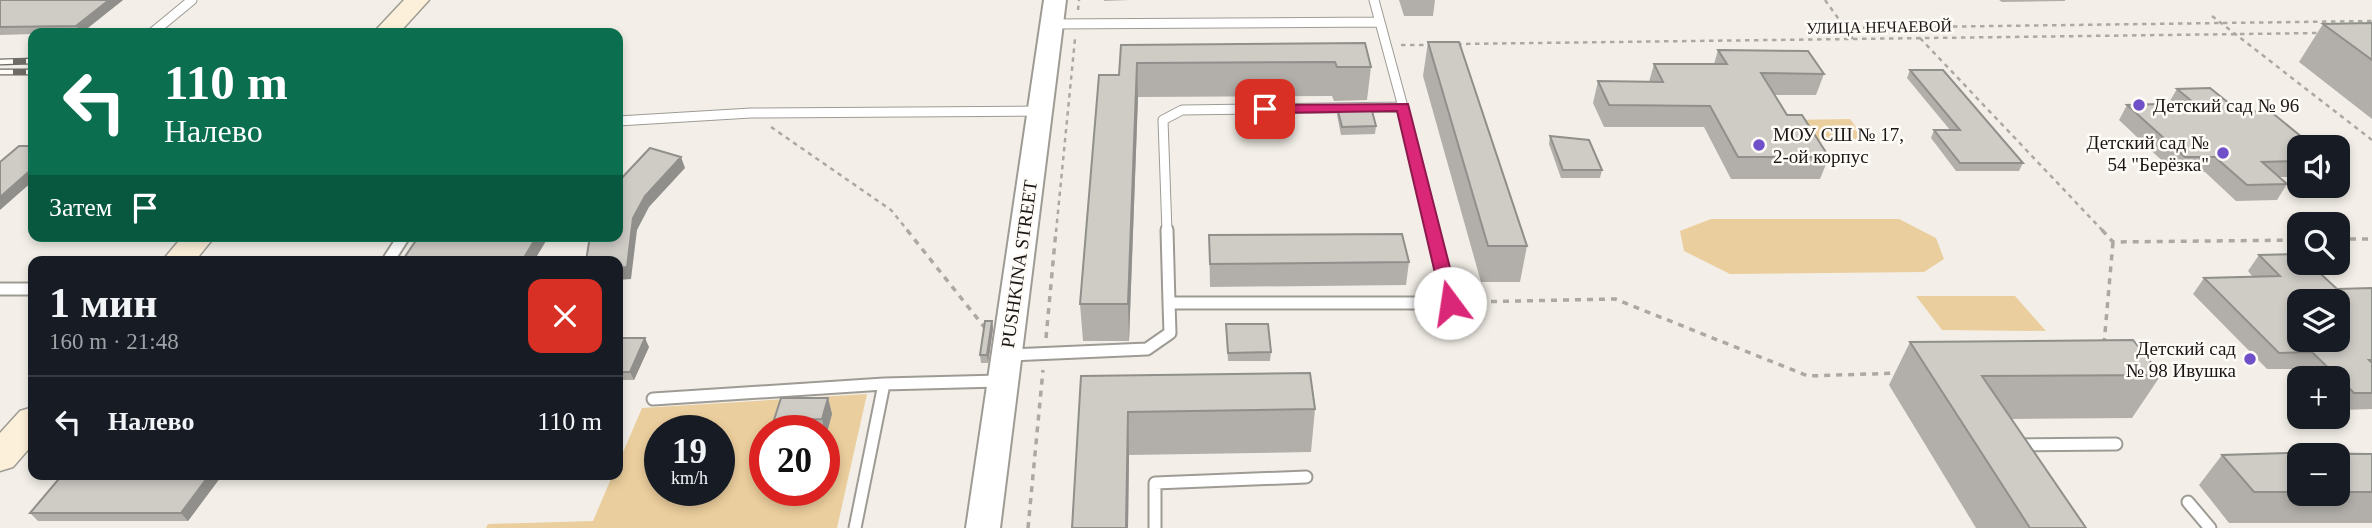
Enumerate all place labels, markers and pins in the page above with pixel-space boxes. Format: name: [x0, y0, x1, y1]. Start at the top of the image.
pin: [1235, 79, 1295, 139]
place label: Детский сад № 96: [2153, 95, 2299, 116]
marker: Детский сад № 96: [2131, 97, 2147, 113]
place label: МОУ СШ № 17, 2-ой корпус: [1773, 124, 1904, 167]
place label: Детский сад № 54 "Берёзка": [2086, 132, 2209, 175]
marker: МОУ СШ № 17, 2-ой корпус: [1751, 137, 1767, 153]
marker: Детский сад № 54 "Берёзка": [2215, 145, 2231, 161]
place label: Детский сад № 98 Ивушка: [2126, 338, 2237, 381]
marker: Детский сад № 98 Ивушка: [2242, 351, 2258, 367]

